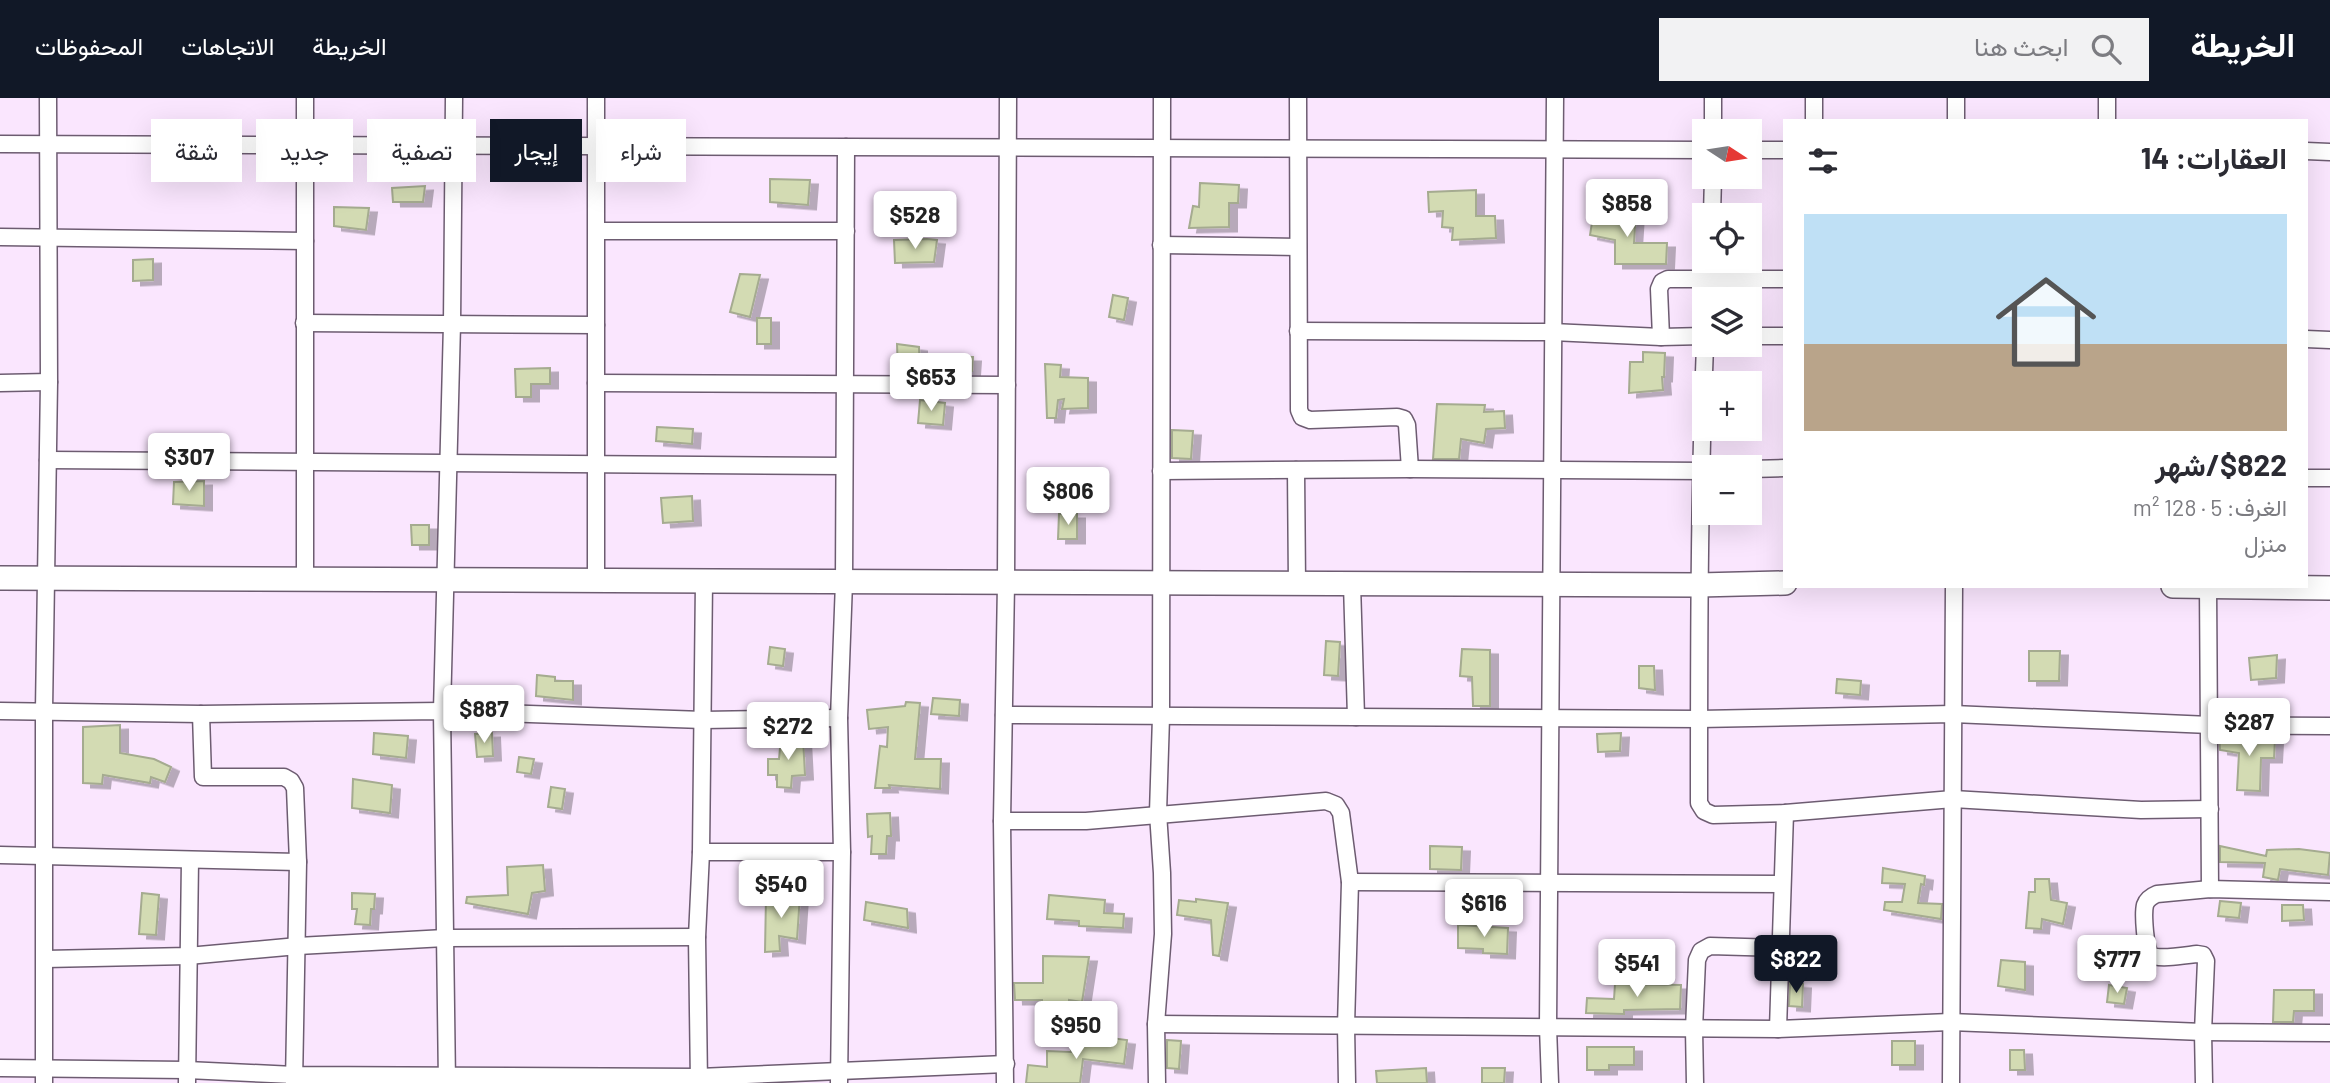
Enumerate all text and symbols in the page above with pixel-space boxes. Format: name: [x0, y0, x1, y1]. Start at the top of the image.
search box: [1659, 18, 2149, 81]
text: الخريطة: [2191, 24, 2295, 64]
text: ابحث هنا: [1974, 30, 2069, 61]
icon: search: [2087, 30, 2125, 68]
text: المحفوظات: [35, 31, 143, 60]
text: الاتجاهات: [181, 31, 274, 60]
text: الخريطة: [312, 31, 387, 60]
chip: شقة: [151, 119, 242, 182]
chip: جديد: [256, 119, 353, 182]
chip: تصفية: [367, 119, 476, 182]
chip: إيجار: [490, 119, 582, 182]
chip: شراء: [596, 119, 686, 182]
north arrow: [1692, 119, 1762, 189]
map controls: [1692, 119, 1762, 525]
text: العقارات: 14: [2141, 139, 2287, 175]
icon: filters: [1804, 142, 1842, 180]
pin: $858: [1586, 180, 1668, 239]
text: $858: [1602, 188, 1652, 216]
pin: $528: [874, 192, 956, 251]
text: $528: [890, 200, 940, 228]
button: locate: [1692, 203, 1762, 273]
icon: home: [1983, 259, 2109, 385]
button: layers: [1692, 287, 1762, 357]
pin: $653: [890, 354, 972, 413]
text: $653: [906, 362, 956, 390]
button: +: [1692, 371, 1762, 441]
pin: $307: [148, 434, 230, 493]
text: $307: [164, 442, 214, 470]
text: $822/شهر: [2155, 446, 2287, 482]
button: −: [1692, 455, 1762, 525]
pin: $806: [1027, 468, 1109, 527]
text: $806: [1042, 476, 1094, 504]
text: الغرف: 5 · 128 m²: [2133, 493, 2287, 521]
text: منزل: [2244, 529, 2287, 557]
pin: $887: [443, 686, 525, 745]
text: $887: [459, 694, 509, 722]
pin: $287: [2208, 698, 2290, 758]
pin: $272: [747, 702, 829, 762]
text: $287: [2224, 707, 2274, 735]
text: $272: [763, 711, 813, 739]
pin: $540: [740, 860, 822, 920]
text: $540: [755, 869, 807, 897]
pin: $616: [1443, 880, 1525, 939]
text: $616: [1461, 888, 1507, 916]
pin: $822: [1755, 936, 1837, 995]
pin: $777: [2076, 936, 2158, 995]
pin: $541: [1596, 940, 1678, 999]
text: $822: [1770, 944, 1822, 972]
text: $777: [2093, 944, 2141, 972]
text: $541: [1614, 948, 1660, 976]
pin: $950: [1035, 1002, 1117, 1061]
text: $950: [1051, 1010, 1101, 1038]

